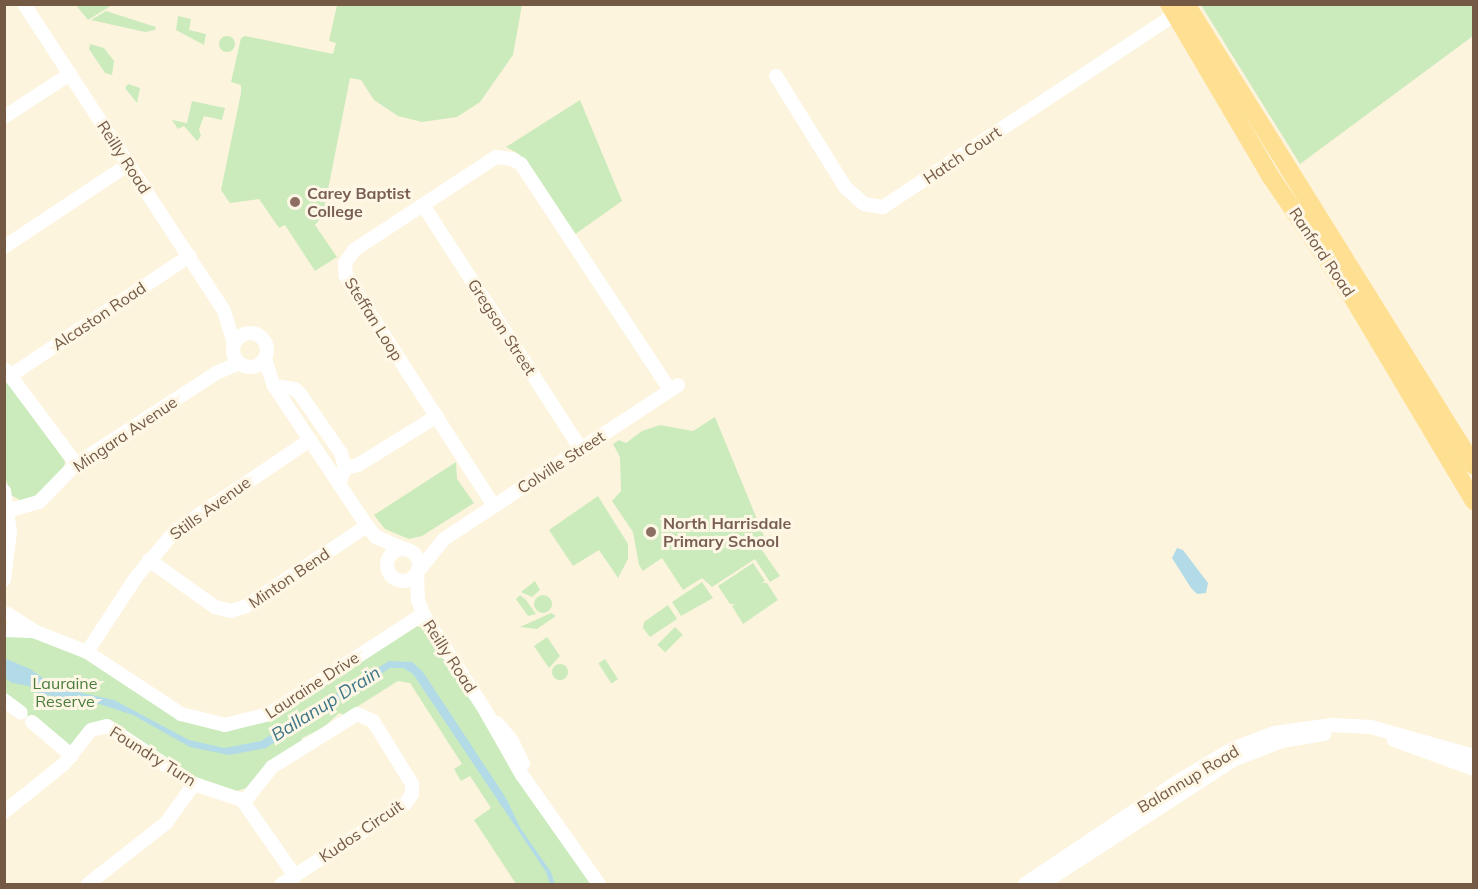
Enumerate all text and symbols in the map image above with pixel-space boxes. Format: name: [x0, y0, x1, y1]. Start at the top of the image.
street label: Reilly Road: [93, 117, 155, 197]
street label: Hatch Court: [920, 122, 1004, 188]
place label: Carey Baptist College: [307, 183, 411, 221]
marker: Carey Baptist College: [288, 195, 302, 209]
street label: Ranford Road: [1285, 204, 1359, 300]
street label: Steffan Loop: [341, 274, 407, 364]
street label: Gregson Street: [464, 275, 540, 379]
street label: Alcaston Road: [49, 278, 149, 354]
street label: Mingara Avenue: [69, 392, 181, 476]
street label: Colville Street: [514, 427, 608, 497]
street label: Stills Avenue: [166, 472, 254, 544]
place label: North Harrisdale Primary School: [663, 513, 791, 551]
marker: North Harrisdale Primary School: [644, 525, 658, 539]
street label: Minton Bend: [245, 544, 333, 612]
street label: Reilly Road: [419, 616, 481, 696]
street label: Lauraine Drive: [262, 648, 362, 722]
water label: Ballanup Drain: [268, 662, 384, 746]
park label: Lauraine Reserve: [33, 673, 97, 711]
street label: Foundry Turn: [106, 722, 200, 790]
street label: Balannup Road: [1134, 741, 1242, 817]
street label: Kudos Circuit: [315, 796, 407, 866]

